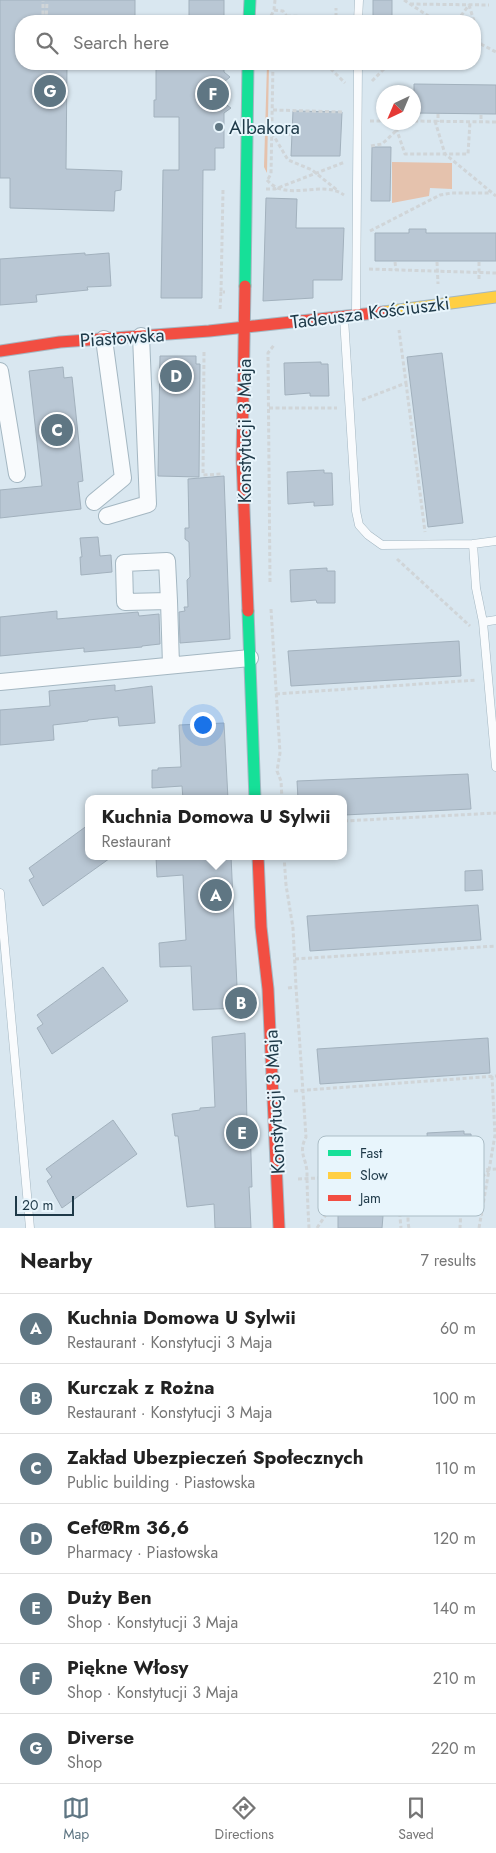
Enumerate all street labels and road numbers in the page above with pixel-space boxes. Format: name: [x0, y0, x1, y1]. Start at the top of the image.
street label: Tadeusza Kościuszki: [289, 289, 451, 336]
street label: Piastowska: [79, 321, 165, 354]
street label: Konstytucji 3 Maja: [231, 359, 258, 503]
street label: Konstytucji 3 Maja: [257, 1029, 292, 1175]

